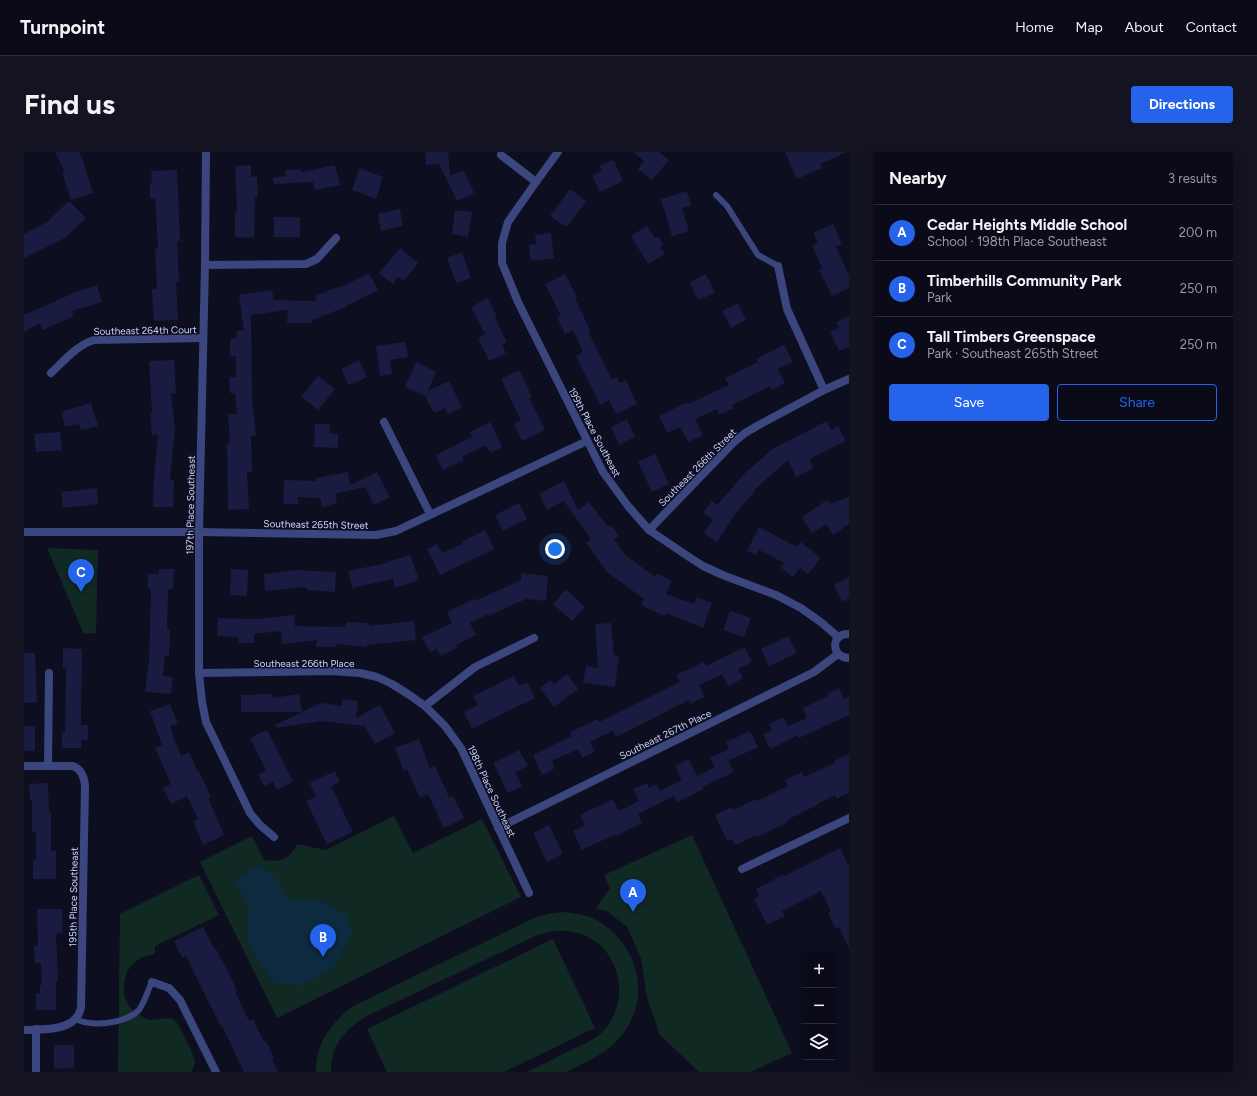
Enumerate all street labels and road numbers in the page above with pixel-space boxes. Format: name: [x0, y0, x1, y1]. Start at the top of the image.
street label: Southeast 264th Court: [93, 323, 197, 338]
street label: 199th Place Southeast: [565, 385, 624, 479]
street label: Southeast 266th Street: [656, 425, 739, 509]
street label: 197th Place Southeast: [183, 455, 198, 555]
street label: Southeast 265th Street: [263, 517, 369, 532]
street label: Southeast 266th Place: [253, 657, 355, 670]
street label: Southeast 267th Place: [617, 706, 714, 762]
street label: 198th Place Southeast: [465, 743, 519, 840]
street label: 195th Place Southeast: [66, 847, 81, 947]

